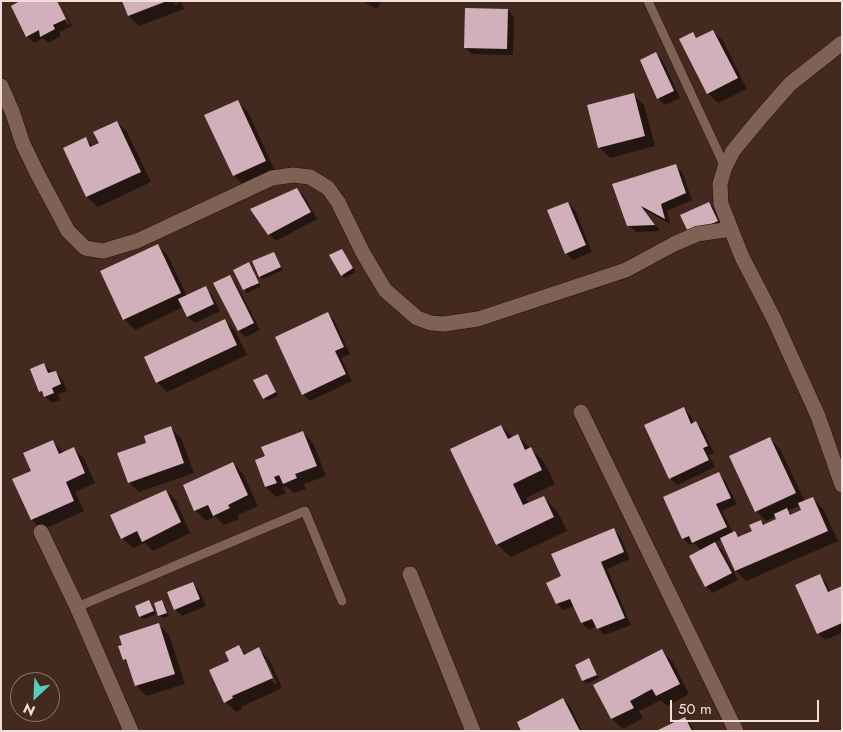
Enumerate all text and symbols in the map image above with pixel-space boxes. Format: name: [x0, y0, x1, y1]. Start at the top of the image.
north arrow: [10, 672, 60, 722]
scale bar: [673, 690, 822, 722]
text: N: [20, 698, 38, 721]
text: 50 m: [678, 698, 712, 720]

